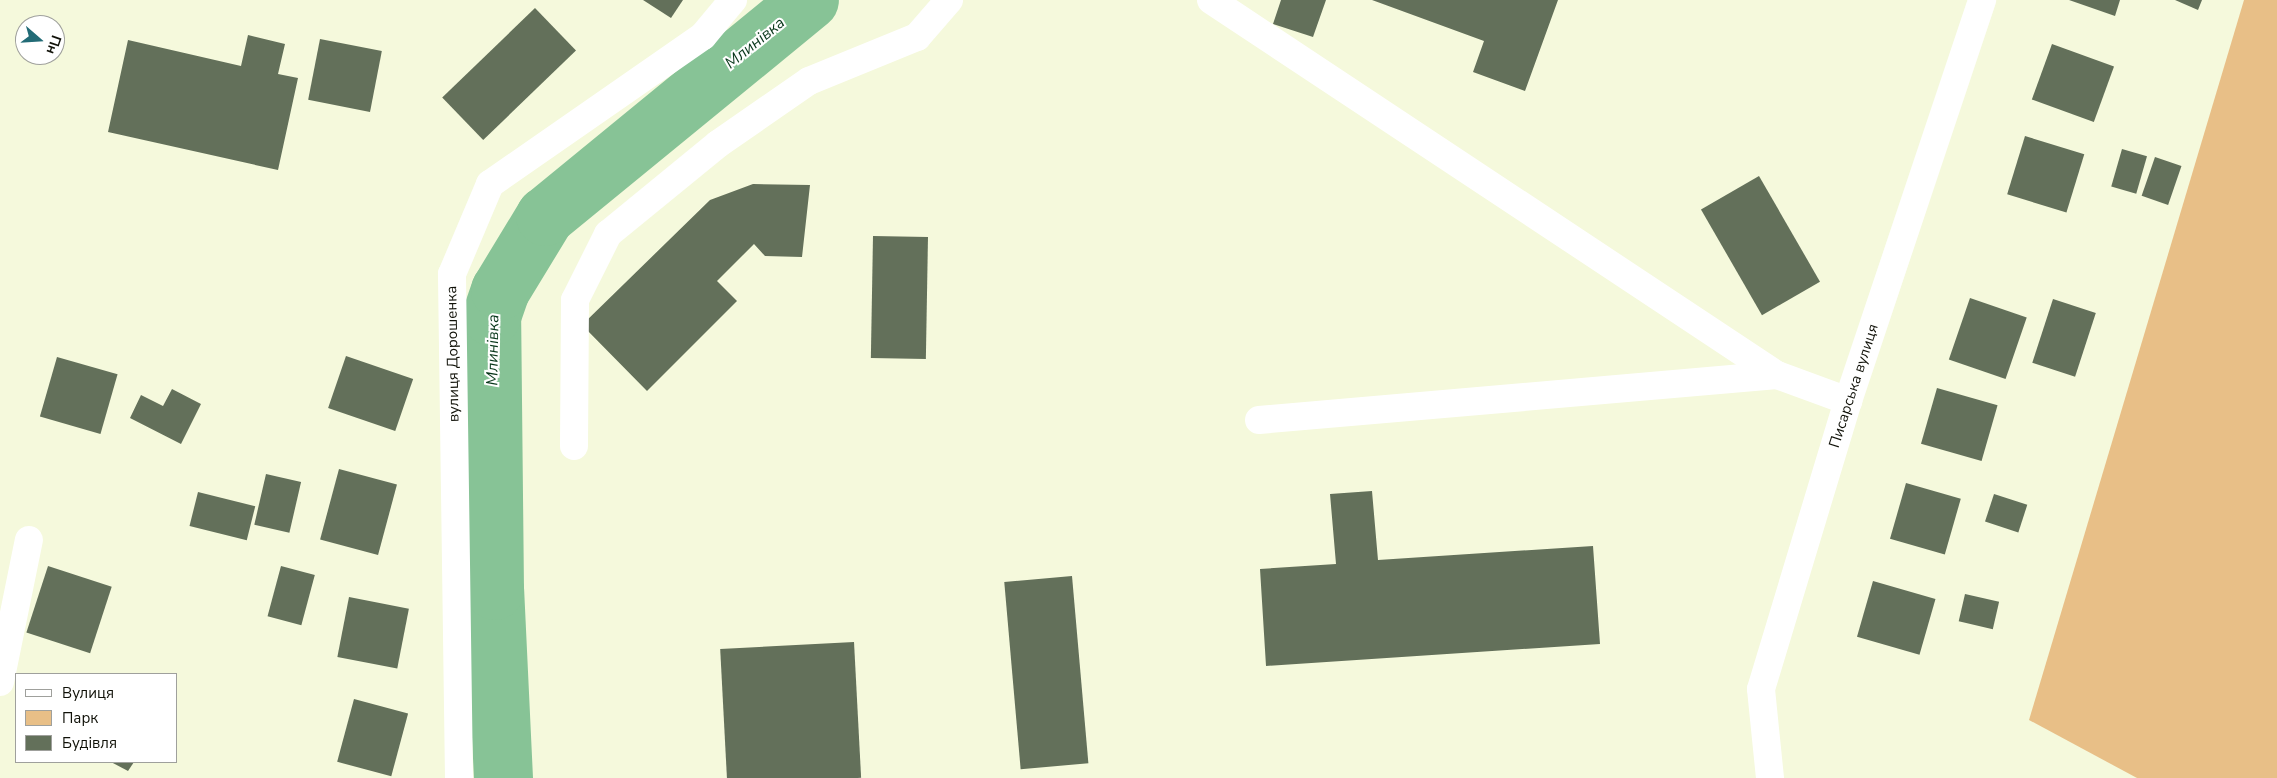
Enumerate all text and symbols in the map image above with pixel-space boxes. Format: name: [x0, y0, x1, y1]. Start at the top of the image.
water label: Млинівка: [721, 13, 789, 73]
north arrow: [15, 15, 65, 65]
text: Пн: [42, 33, 66, 57]
street label: вулиця Дорошенка: [443, 286, 463, 422]
water label: Млинівка: [483, 314, 503, 386]
street label: Писарська вулиця: [1825, 322, 1883, 450]
legend: [15, 673, 178, 763]
text: Вулиця: [62, 683, 114, 703]
text: Парк: [62, 708, 98, 728]
text: Будівля: [62, 733, 117, 753]

